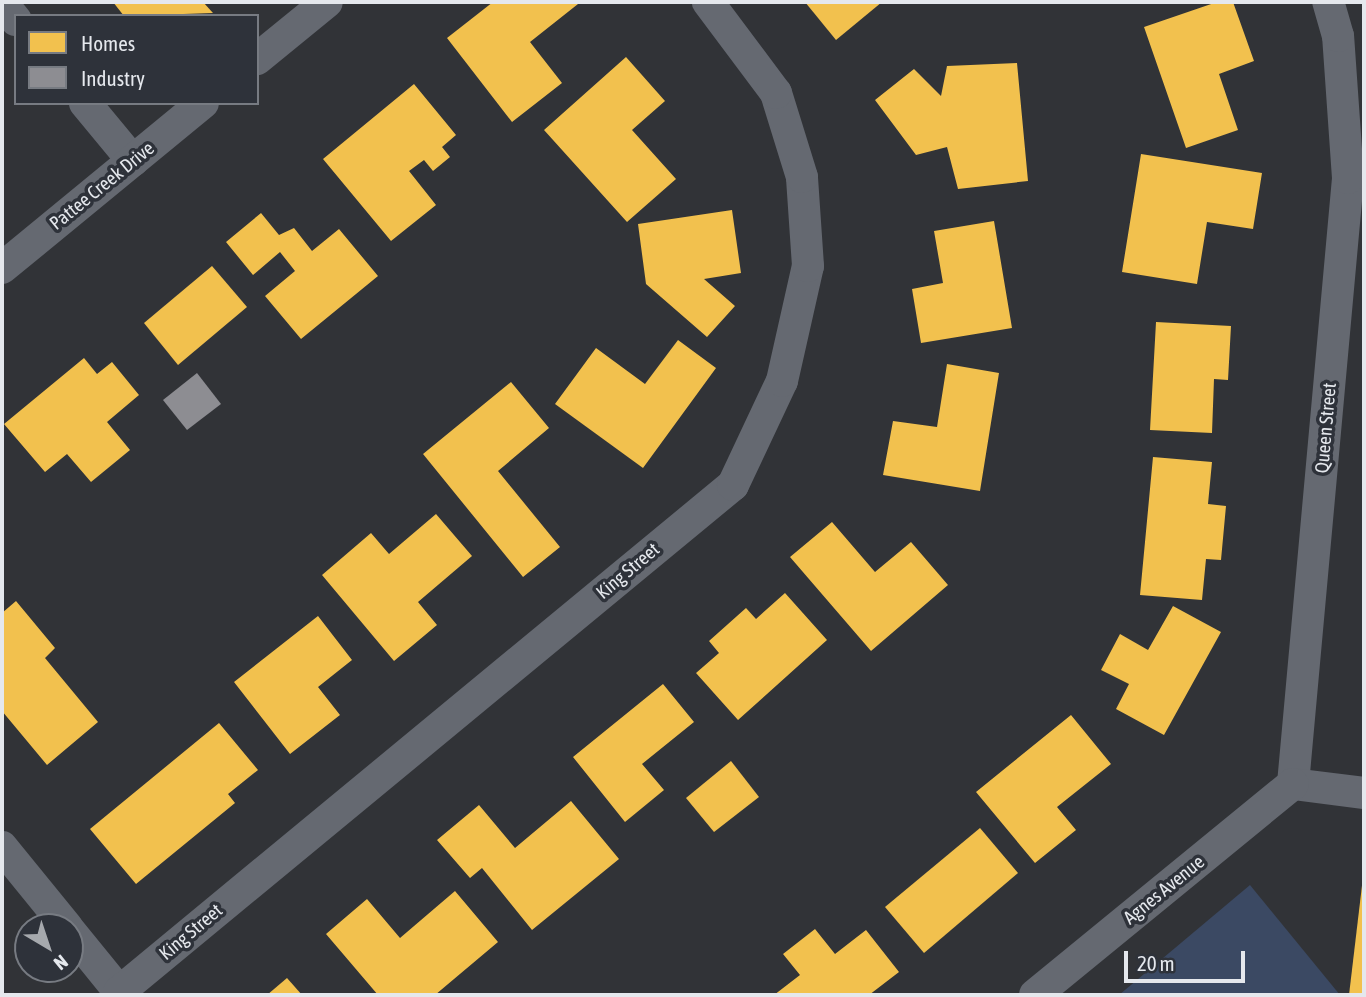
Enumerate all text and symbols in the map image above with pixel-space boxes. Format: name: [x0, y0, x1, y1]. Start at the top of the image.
legend: [14, 14, 259, 105]
text: Homes: [81, 31, 135, 55]
text: Industry: [81, 66, 145, 90]
street label: Pattee Creek Drive: [45, 137, 159, 235]
street label: Queen Street: [1311, 382, 1341, 474]
street label: King Street: [592, 538, 664, 604]
street label: Agnes Avenue: [1119, 851, 1209, 929]
street label: King Street: [155, 899, 227, 965]
north arrow: [14, 913, 84, 983]
scale bar: [1128, 937, 1249, 981]
text: N: [50, 951, 72, 975]
text: 20 m: [1137, 951, 1175, 975]

